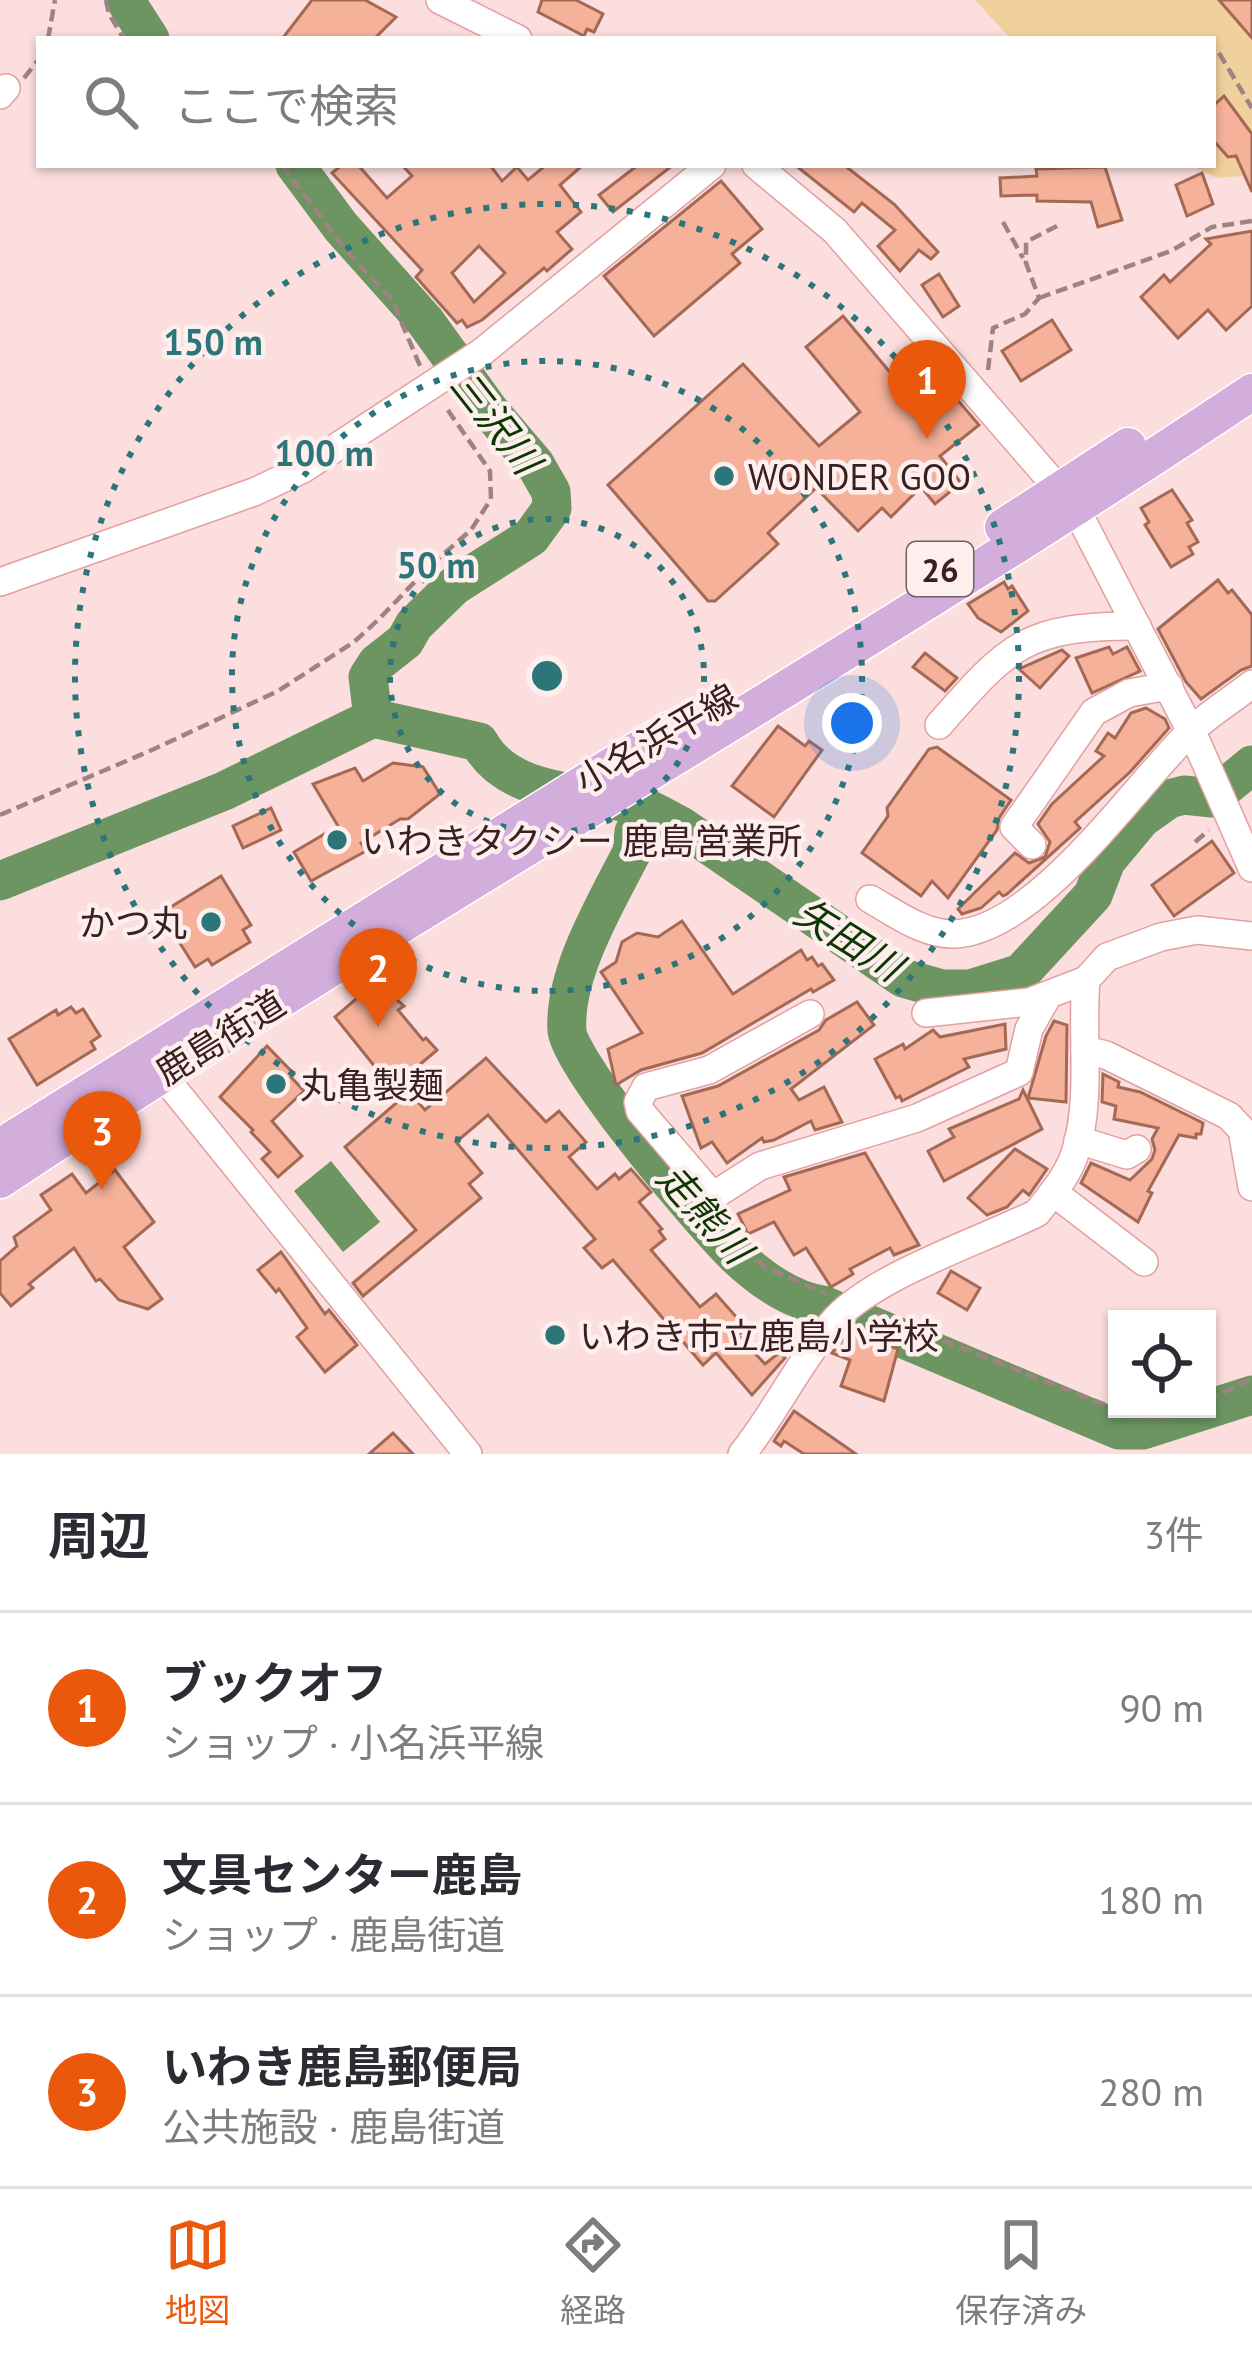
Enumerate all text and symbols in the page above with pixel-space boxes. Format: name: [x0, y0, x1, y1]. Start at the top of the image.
search box: [36, 36, 1216, 168]
icon: search: [78, 69, 144, 135]
text: ここで検索: [174, 76, 399, 134]
text: 150 m: [163, 318, 263, 365]
pin: 1: [888, 340, 966, 439]
water label: 三沢川: [440, 360, 555, 487]
text: 100 m: [274, 429, 374, 476]
place label: WONDER GOO: [748, 453, 971, 500]
marker: WONDER GOO: [711, 463, 737, 489]
text: 50 m: [397, 541, 475, 588]
road number: 26: [907, 542, 973, 596]
centre of rings: [526, 655, 568, 697]
street label: 小名浜平線: [566, 673, 746, 803]
your location: [822, 693, 882, 753]
place label: いわきタクシー 鹿島営業所: [361, 817, 803, 864]
marker: いわきタクシー 鹿島営業所: [324, 827, 350, 853]
water label: 矢田川: [786, 886, 916, 994]
place label: かつ丸: [79, 899, 187, 946]
marker: かつ丸: [198, 909, 224, 935]
pin: 2: [339, 928, 417, 1027]
street label: 鹿島街道: [146, 979, 294, 1095]
place label: 丸亀製麺: [300, 1061, 444, 1108]
marker: 丸亀製麺: [263, 1071, 289, 1097]
pin: 3: [63, 1091, 141, 1190]
water label: 走熊川: [647, 1152, 766, 1277]
map controls: [1108, 1310, 1216, 1418]
button: locate: [1108, 1310, 1216, 1418]
place label: いわき市立鹿島小学校: [579, 1312, 939, 1359]
marker: いわき市立鹿島小学校: [542, 1322, 568, 1348]
text: 周辺: [48, 1502, 150, 1568]
text: 3件: [1144, 1509, 1204, 1560]
text: ブックオフ: [162, 1653, 387, 1711]
text: 1: [76, 1682, 98, 1733]
text: 90 m: [1119, 1682, 1204, 1733]
text: ショップ · 小名浜平線: [162, 1717, 544, 1768]
text: 文具センター鹿島: [162, 1845, 522, 1903]
text: 2: [76, 1874, 98, 1925]
text: 180 m: [1098, 1874, 1204, 1925]
text: ショップ · 鹿島街道: [162, 1909, 505, 1960]
text: いわき鹿島郵便局: [162, 2037, 522, 2095]
text: 3: [76, 2066, 98, 2117]
text: 280 m: [1098, 2066, 1204, 2117]
text: 公共施設 · 鹿島街道: [162, 2101, 505, 2152]
tab: 地図: [165, 2212, 231, 2332]
tab: 経路: [560, 2212, 626, 2332]
tab: 保存済み: [955, 2212, 1087, 2332]

